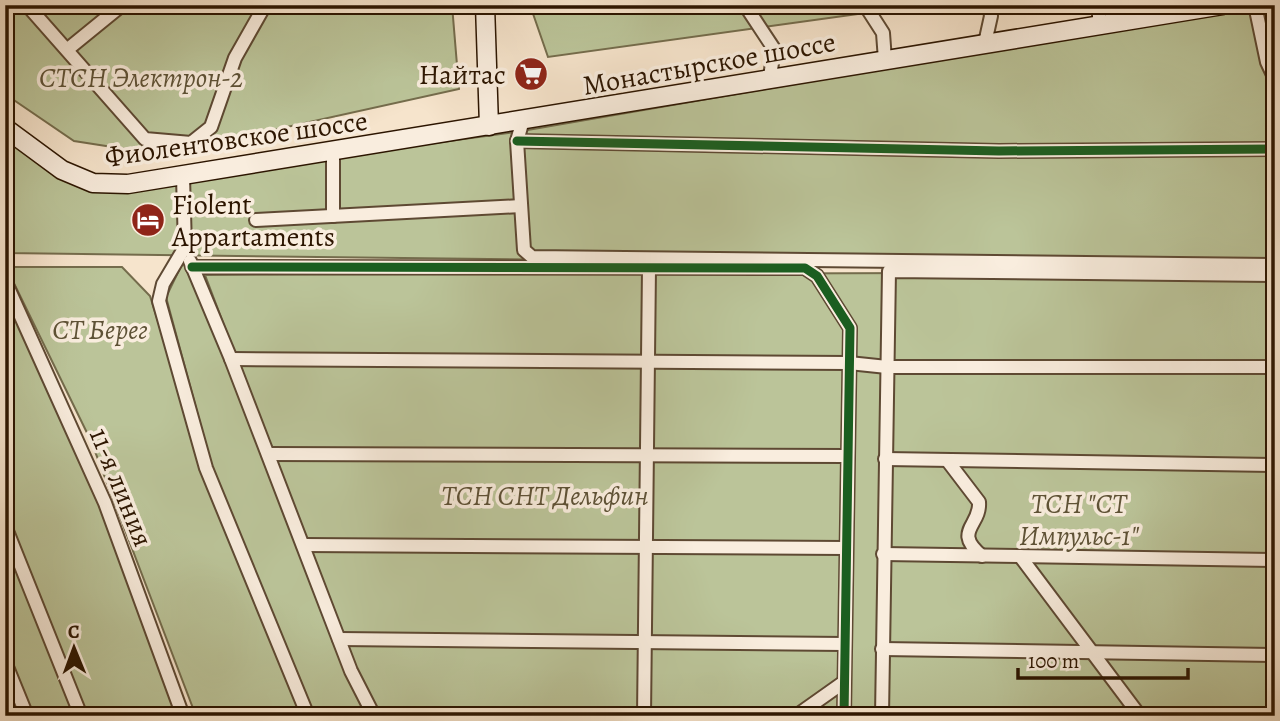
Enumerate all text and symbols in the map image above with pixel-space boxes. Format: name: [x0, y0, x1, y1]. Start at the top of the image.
street label: Монастырское шоссе: [580, 23, 839, 105]
supermarket icon: Найтас: [512, 55, 550, 93]
place label: Найтас: [419, 56, 506, 94]
park label: СТСН Электрон-2: [39, 59, 243, 97]
street label: Фиолентовское шоссе: [102, 102, 370, 176]
place label: Fiolent Appartaments: [171, 186, 335, 256]
hotel icon: Fiolent Appartaments: [129, 201, 167, 239]
park label: СТ Берег: [52, 311, 148, 349]
street label: 11-я линия: [80, 422, 162, 552]
park label: ТСН СНТ Дельфин: [441, 477, 649, 515]
park label: ТСН "СТ Импульс-1": [1019, 485, 1140, 555]
north arrow: [38, 612, 108, 682]
text: С: [68, 619, 80, 645]
scale bar: [1018, 637, 1187, 681]
text: 100 m: [1028, 647, 1079, 675]

